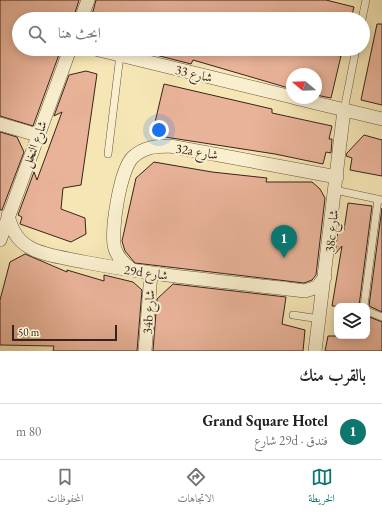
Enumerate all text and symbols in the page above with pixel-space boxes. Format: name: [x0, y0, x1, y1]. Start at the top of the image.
search box: [12, 12, 370, 56]
icon: search: [26, 23, 48, 45]
text: ابحث هنا: [58, 23, 101, 42]
street label: شارع 33: [173, 61, 214, 89]
north arrow: [286, 68, 322, 104]
street label: شارع النخل: [18, 118, 54, 171]
your location: [149, 120, 169, 140]
street label: 32a شارع: [174, 139, 219, 167]
street label: 38c شارع: [321, 209, 345, 254]
pin: 1: [271, 225, 297, 258]
street label: 29d شارع: [122, 261, 169, 287]
street label: 34b شارع: [138, 289, 162, 335]
map controls: [334, 303, 370, 339]
button: layers: [334, 303, 370, 339]
scale bar: [12, 323, 117, 342]
text: 50 m: [18, 325, 39, 339]
text: بالقرب منك: [299, 364, 366, 386]
text: Grand Square Hotel: [202, 411, 328, 430]
text: 80 m: [16, 423, 41, 440]
text: 1: [350, 423, 356, 440]
text: فندق · 29d شارع: [254, 432, 328, 449]
tab: المحفوظات: [47, 466, 83, 509]
tab: الاتجاهات: [177, 466, 214, 509]
tab: الخريطة: [308, 466, 335, 509]

